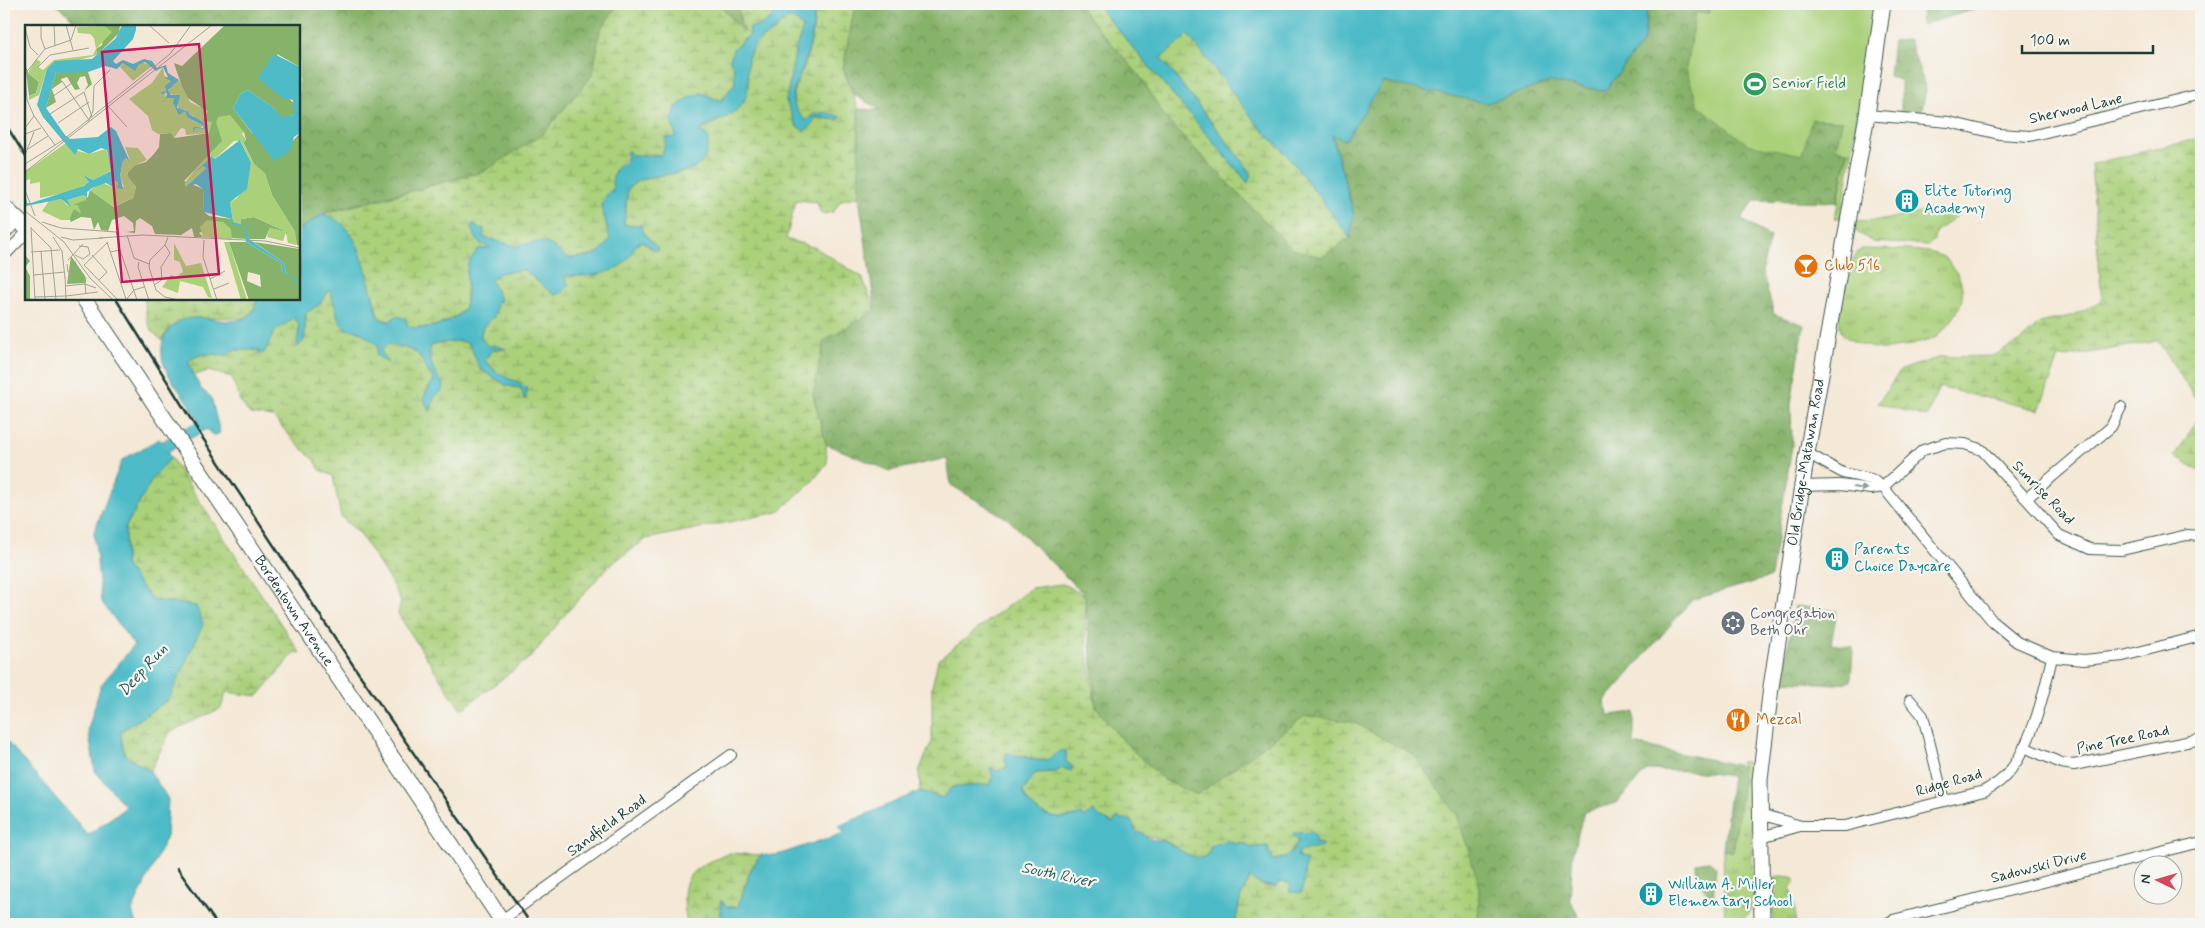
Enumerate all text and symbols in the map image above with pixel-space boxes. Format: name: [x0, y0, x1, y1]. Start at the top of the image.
scale bar: [2022, 22, 2154, 54]
inset map: [25, 25, 300, 300]
text: 100 m: [2030, 31, 2070, 51]
sports icon: Senior Field: [1742, 71, 1768, 97]
place label: Senior Field: [1772, 74, 1846, 94]
street label: Sherwood Lane: [2027, 89, 2125, 129]
place label: Elite Tutoring Academy: [1924, 182, 2011, 219]
building icon: Elite Tutoring Academy: [1894, 188, 1920, 214]
bar icon: Club 516: [1793, 253, 1819, 279]
place label: Club 516: [1824, 256, 1880, 276]
street label: Old Bridge-Matawan Road: [1783, 377, 1830, 547]
street label: Sunrise Road: [2007, 457, 2079, 529]
one-way arrow: [1852, 484, 1868, 492]
place label: Parents Choice Daycare: [1854, 540, 1951, 577]
building icon: Parents Choice Daycare: [1824, 546, 1850, 572]
street label: Bordentown Avenue: [249, 552, 338, 671]
place label: Congregation Beth Ohr: [1750, 604, 1835, 641]
synagogue icon: Congregation Beth Ohr: [1720, 610, 1746, 636]
water label: Deep Run: [114, 639, 172, 701]
restaurant icon: Mezcal: [1725, 707, 1751, 733]
place label: Mezcal: [1756, 710, 1802, 730]
street label: Pine Tree Road: [2075, 720, 2171, 760]
street label: Ridge Road: [1914, 764, 1985, 803]
street label: Sandfield Road: [563, 790, 651, 862]
street label: Sadowski Drive: [1989, 845, 2089, 889]
north arrow: [2132, 856, 2182, 906]
water label: South River: [1019, 857, 1099, 894]
text: N: [2137, 874, 2155, 884]
place label: William A. Miller Elementary School: [1668, 875, 1793, 912]
building icon: William A. Miller Elementary School: [1638, 881, 1664, 907]

